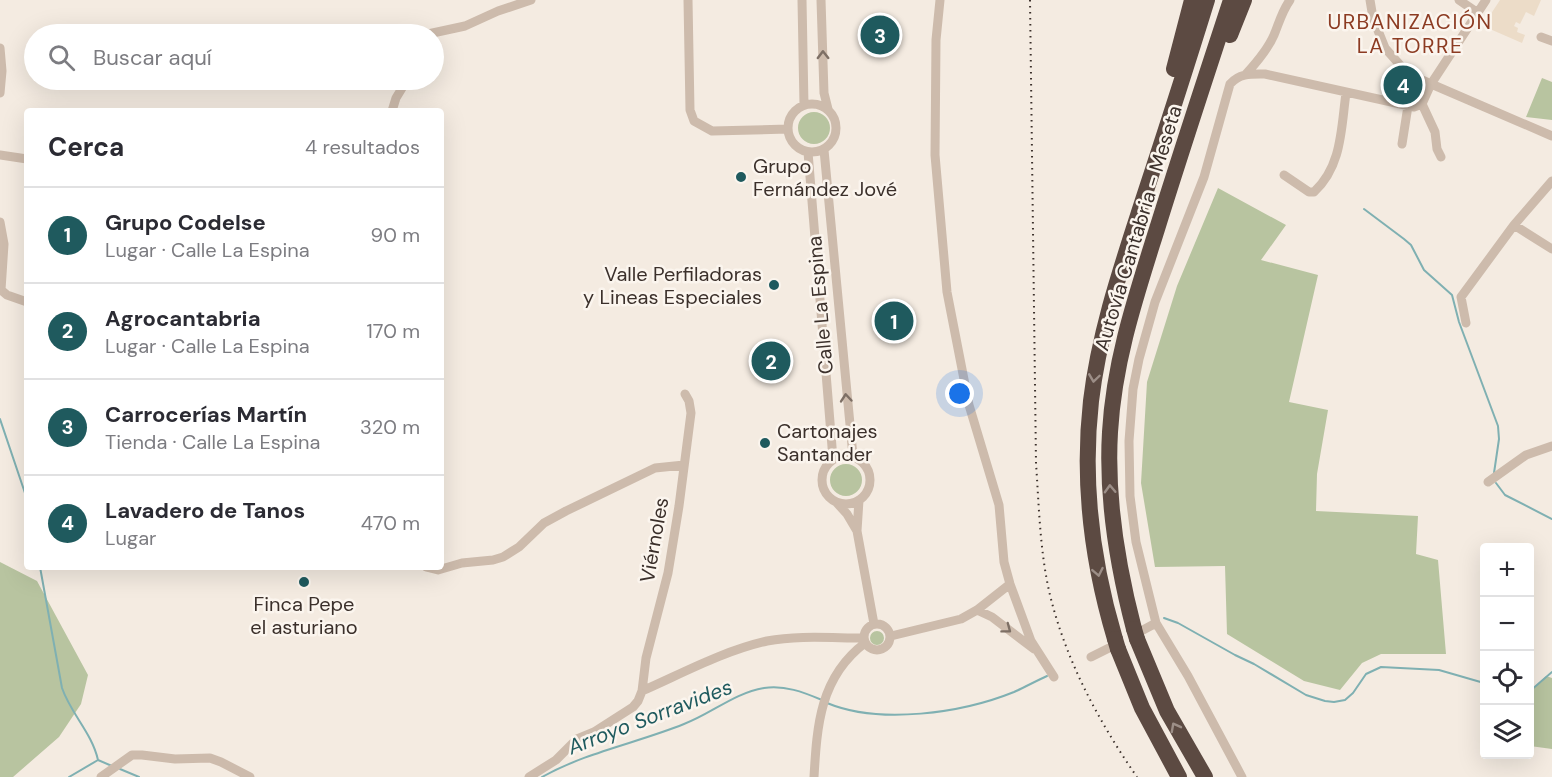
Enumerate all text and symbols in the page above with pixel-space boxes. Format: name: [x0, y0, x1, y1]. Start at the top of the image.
district label: URBANIZACIÓN LA TORRE: [1327, 8, 1493, 60]
pin: 3: [860, 12, 900, 57]
search box: [24, 24, 444, 90]
icon: search: [45, 41, 78, 74]
text: Buscar aquí: [93, 43, 212, 72]
one-way arrow: [816, 50, 829, 59]
pin: 4: [1384, 62, 1422, 107]
street label: Autovía Cantabria - Meseta: [1088, 102, 1188, 354]
text: Cerca: [48, 130, 124, 164]
text: 4 resultados: [305, 134, 420, 160]
place label: Grupo Fernández Jové: [753, 153, 897, 202]
marker: Grupo Fernández Jové: [734, 170, 748, 184]
text: Grupo Codelse: [105, 208, 266, 237]
text: 1: [64, 222, 71, 248]
text: 90 m: [371, 222, 420, 248]
street label: Calle La Espina: [801, 235, 839, 375]
text: Lugar · Calle La Espina: [105, 237, 310, 263]
place label: Valle Perfiladoras y Lineas Especiales: [583, 261, 762, 310]
marker: Valle Perfiladoras y Lineas Especiales: [767, 278, 781, 292]
pin: 1: [874, 298, 914, 344]
text: Agrocantabria: [105, 304, 261, 333]
text: 2: [62, 318, 73, 344]
text: 170 m: [367, 318, 420, 344]
text: Lugar · Calle La Espina: [105, 333, 310, 359]
pin: 2: [752, 338, 790, 384]
one-way arrow: [1089, 373, 1101, 382]
your location: [945, 379, 974, 408]
one-way arrow: [840, 394, 853, 403]
text: Carrocerías Martín: [105, 400, 307, 429]
text: 3: [61, 414, 74, 440]
text: 320 m: [360, 414, 420, 440]
place label: Cartonajes Santander: [777, 418, 878, 467]
text: Tienda · Calle La Espina: [105, 429, 320, 455]
marker: Cartonajes Santander: [758, 436, 772, 450]
one-way arrow: [1104, 484, 1117, 493]
street label: Viérnoles: [634, 495, 674, 585]
text: Lavadero de Tanos: [105, 496, 305, 525]
text: 4: [61, 510, 74, 536]
text: 470 m: [361, 510, 420, 536]
text: Lugar: [105, 525, 156, 551]
map controls: [1480, 543, 1534, 759]
button: +: [1480, 543, 1534, 597]
one-way arrow: [1091, 566, 1104, 576]
marker: Finca Pepe el asturiano: [297, 575, 311, 589]
place label: Finca Pepe el asturiano: [250, 591, 358, 640]
button: −: [1480, 597, 1534, 651]
one-way arrow: [1001, 622, 1012, 633]
button: locate: [1480, 651, 1534, 705]
water label: Arroyo Sorravides: [563, 673, 736, 762]
button: layers: [1480, 705, 1534, 759]
one-way arrow: [1171, 723, 1182, 733]

